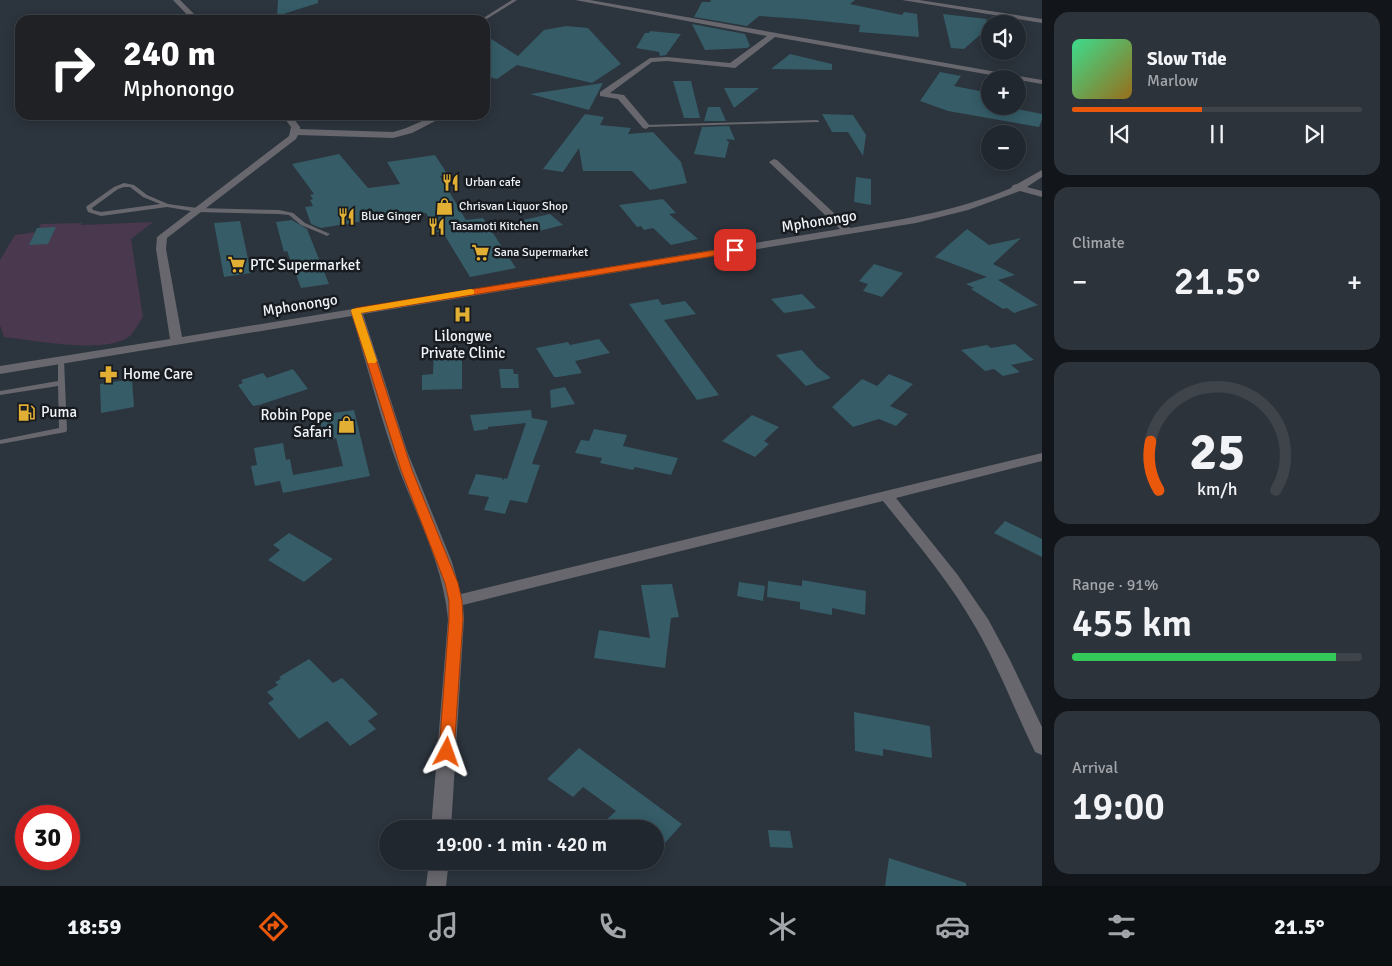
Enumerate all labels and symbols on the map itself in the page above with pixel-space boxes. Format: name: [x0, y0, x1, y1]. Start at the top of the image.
restaurant icon: Urban cafe: [441, 172, 461, 192]
place label: Urban cafe: [465, 175, 521, 190]
shop icon: Chrisvan Liquor Shop: [435, 196, 455, 216]
place label: Chrisvan Liquor Shop: [459, 199, 568, 214]
restaurant icon: Blue Ginger: [337, 206, 357, 226]
street label: Mphonongo: [780, 206, 858, 236]
place label: Blue Ginger: [361, 209, 422, 224]
restaurant icon: Tasamoti Kitchen: [427, 216, 447, 236]
place label: Tasamoti Kitchen: [451, 219, 539, 234]
pin: [714, 229, 756, 271]
supermarket icon: Sana Supermarket: [470, 242, 490, 262]
place label: Sana Supermarket: [494, 245, 588, 260]
supermarket icon: PTC Supermarket: [226, 255, 246, 275]
place label: PTC Supermarket: [250, 256, 360, 274]
street label: Mphonongo: [261, 290, 339, 320]
hospital icon: Lilongwe Private Clinic: [453, 305, 473, 325]
place label: Lilongwe Private Clinic: [421, 327, 505, 362]
pharmacy icon: Home Care: [99, 364, 119, 384]
place label: Home Care: [123, 365, 193, 383]
fuel station icon: Puma: [17, 402, 37, 422]
place label: Puma: [41, 403, 77, 421]
place label: Robin Pope Safari: [261, 406, 332, 441]
shop icon: Robin Pope Safari: [336, 414, 356, 434]
position arrow: [420, 725, 472, 777]
speed limit sign: 30: [15, 805, 80, 870]

